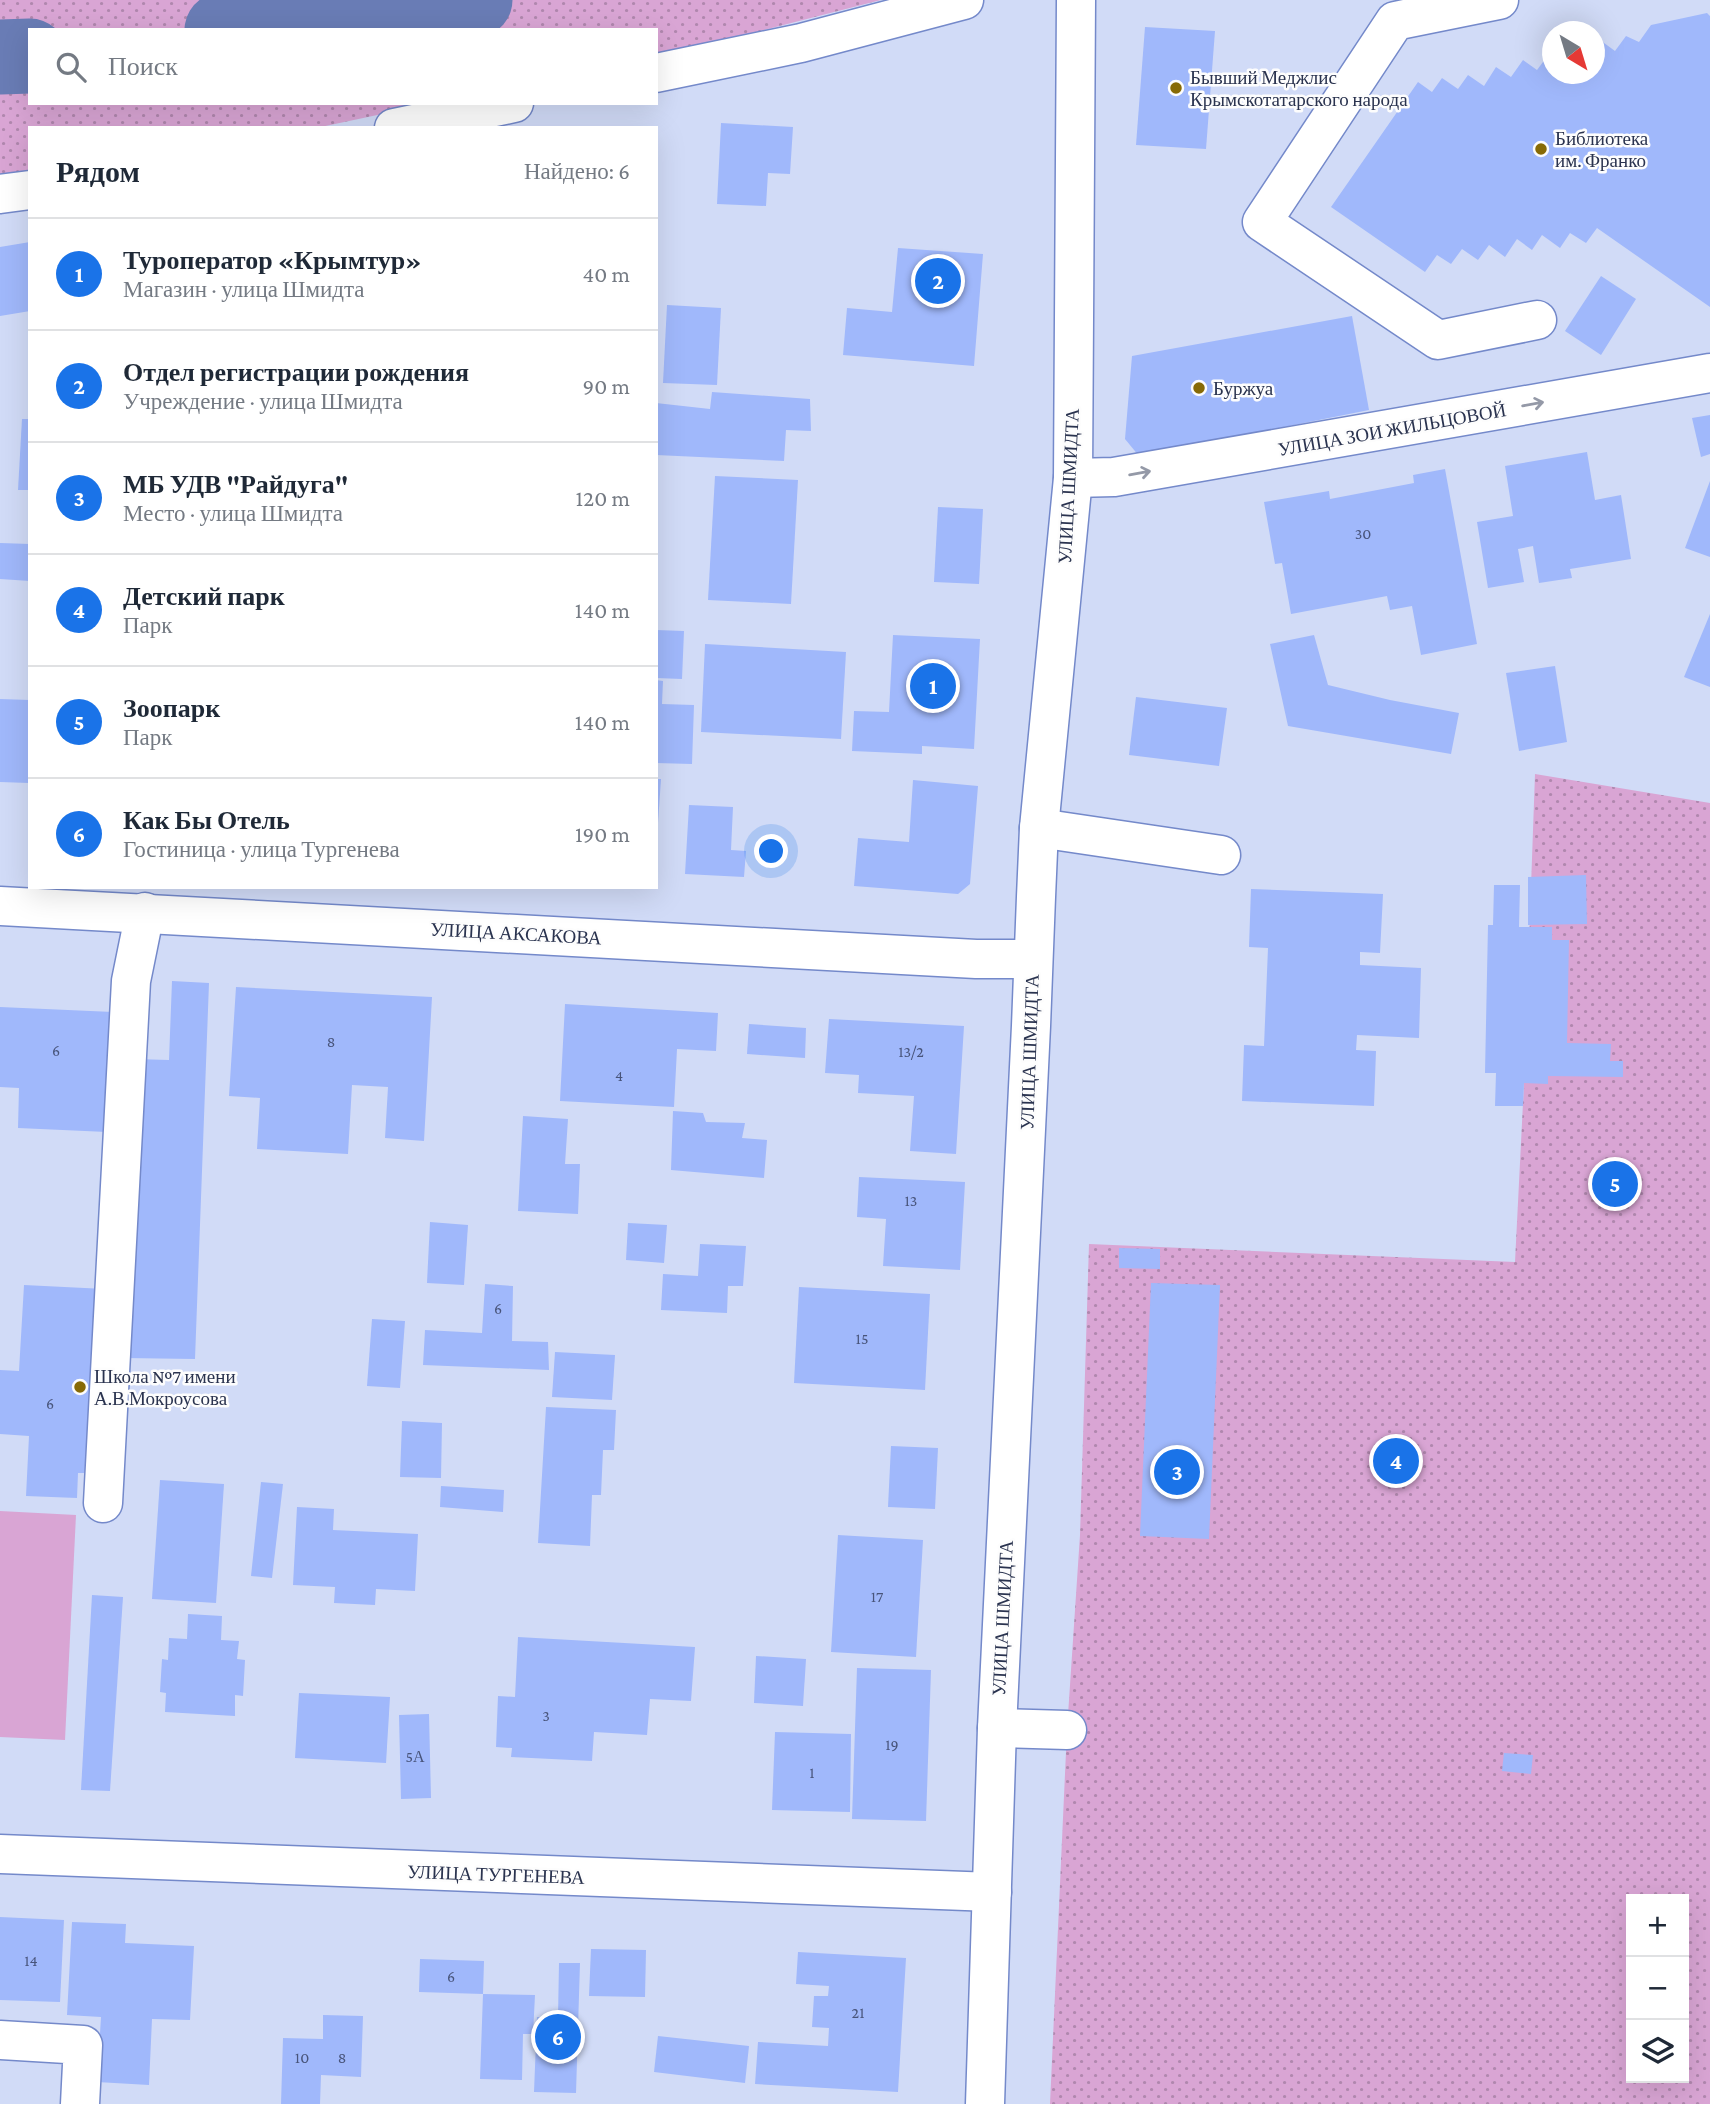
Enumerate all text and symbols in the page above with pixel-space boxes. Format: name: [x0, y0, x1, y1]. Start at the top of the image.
north arrow: [1542, 21, 1605, 84]
search box: [28, 28, 658, 105]
icon: search: [52, 48, 90, 86]
text: Поиск: [108, 52, 178, 81]
place label: Бывший Меджлис Крымскотатарского народа: [1190, 67, 1408, 110]
marker: Бывший Меджлис Крымскотатарского народа: [1168, 80, 1184, 96]
place label: Библиотека им. Франко: [1555, 128, 1649, 171]
marker: Библиотека им. Франко: [1533, 141, 1549, 157]
text: Рядом: [56, 155, 140, 188]
text: Найдено: 6: [524, 158, 630, 184]
text: Туроператор «Крымтур»: [123, 246, 422, 275]
pin: 2: [915, 255, 961, 307]
text: 1: [75, 261, 83, 287]
text: 40 m: [582, 261, 630, 287]
text: Магазин · улица Шмидта: [123, 276, 365, 302]
text: Отдел регистрации рождения: [123, 358, 469, 387]
text: 2: [73, 373, 85, 399]
text: 90 m: [583, 373, 630, 399]
place label: Буржуа: [1213, 378, 1274, 399]
marker: Буржуа: [1191, 380, 1207, 396]
text: Учреждение · улица Шмидта: [123, 388, 403, 414]
one-way arrow: [1522, 397, 1544, 410]
street label: УЛИЦА ЗОИ ЖИЛЬЦОВОЙ: [1276, 399, 1508, 460]
street label: УЛИЦА ШМИДТА: [1054, 407, 1083, 564]
one-way arrow: [1129, 466, 1151, 479]
text: МБ УДВ "Райдуга": [123, 470, 348, 499]
text: 3: [73, 485, 85, 511]
text: 120 m: [576, 485, 630, 511]
text: Место · улица Шмидта: [123, 500, 343, 526]
house number: 30: [1355, 525, 1371, 542]
text: Детский парк: [123, 582, 285, 611]
text: 4: [73, 597, 85, 623]
text: 140 m: [575, 597, 630, 623]
text: Парк: [123, 612, 173, 638]
pin: 1: [910, 660, 956, 712]
text: Зоопарк: [123, 694, 220, 723]
text: 5: [73, 709, 85, 735]
text: 140 m: [575, 709, 630, 735]
text: Парк: [123, 724, 173, 750]
text: Как Бы Отель: [123, 806, 290, 835]
text: 6: [73, 821, 85, 847]
text: 190 m: [575, 821, 630, 847]
your location: [754, 834, 788, 868]
text: Гостиница · улица Тургенева: [123, 836, 400, 862]
street label: УЛИЦА АКСАКОВА: [430, 919, 602, 948]
street label: УЛИЦА ШМИДТА: [1016, 973, 1043, 1130]
house number: 8: [327, 1033, 335, 1050]
house number: 6: [52, 1042, 60, 1059]
house number: 13/2: [898, 1043, 924, 1060]
house number: 4: [615, 1067, 623, 1084]
pin: 5: [1592, 1158, 1638, 1210]
house number: 13: [905, 1192, 917, 1209]
house number: 6: [494, 1300, 502, 1317]
house number: 15: [856, 1330, 868, 1347]
place label: Школа №7 имени А.В.Мокроусова: [94, 1366, 236, 1409]
marker: Школа №7 имени А.В.Мокроусова: [72, 1379, 88, 1395]
house number: 6: [46, 1395, 54, 1412]
pin: 4: [1373, 1435, 1419, 1487]
pin: 3: [1154, 1446, 1200, 1498]
street label: УЛИЦА ШМИДТА: [988, 1539, 1017, 1696]
house number: 17: [871, 1588, 884, 1605]
house number: 3: [542, 1707, 550, 1724]
house number: 19: [885, 1736, 899, 1753]
house number: 5А: [405, 1748, 425, 1765]
house number: 1: [809, 1764, 815, 1781]
street label: УЛИЦА ТУРГЕНЕВА: [407, 1861, 585, 1888]
map controls: [1626, 1894, 1689, 2083]
button: +: [1626, 1894, 1689, 1957]
house number: 14: [24, 1952, 38, 1969]
button: −: [1626, 1957, 1689, 2020]
house number: 6: [447, 1968, 455, 1985]
house number: 21: [852, 2004, 864, 2021]
pin: 6: [535, 2011, 581, 2063]
button: layers: [1626, 2020, 1689, 2083]
house number: 10: [295, 2049, 309, 2066]
house number: 8: [338, 2049, 346, 2066]

